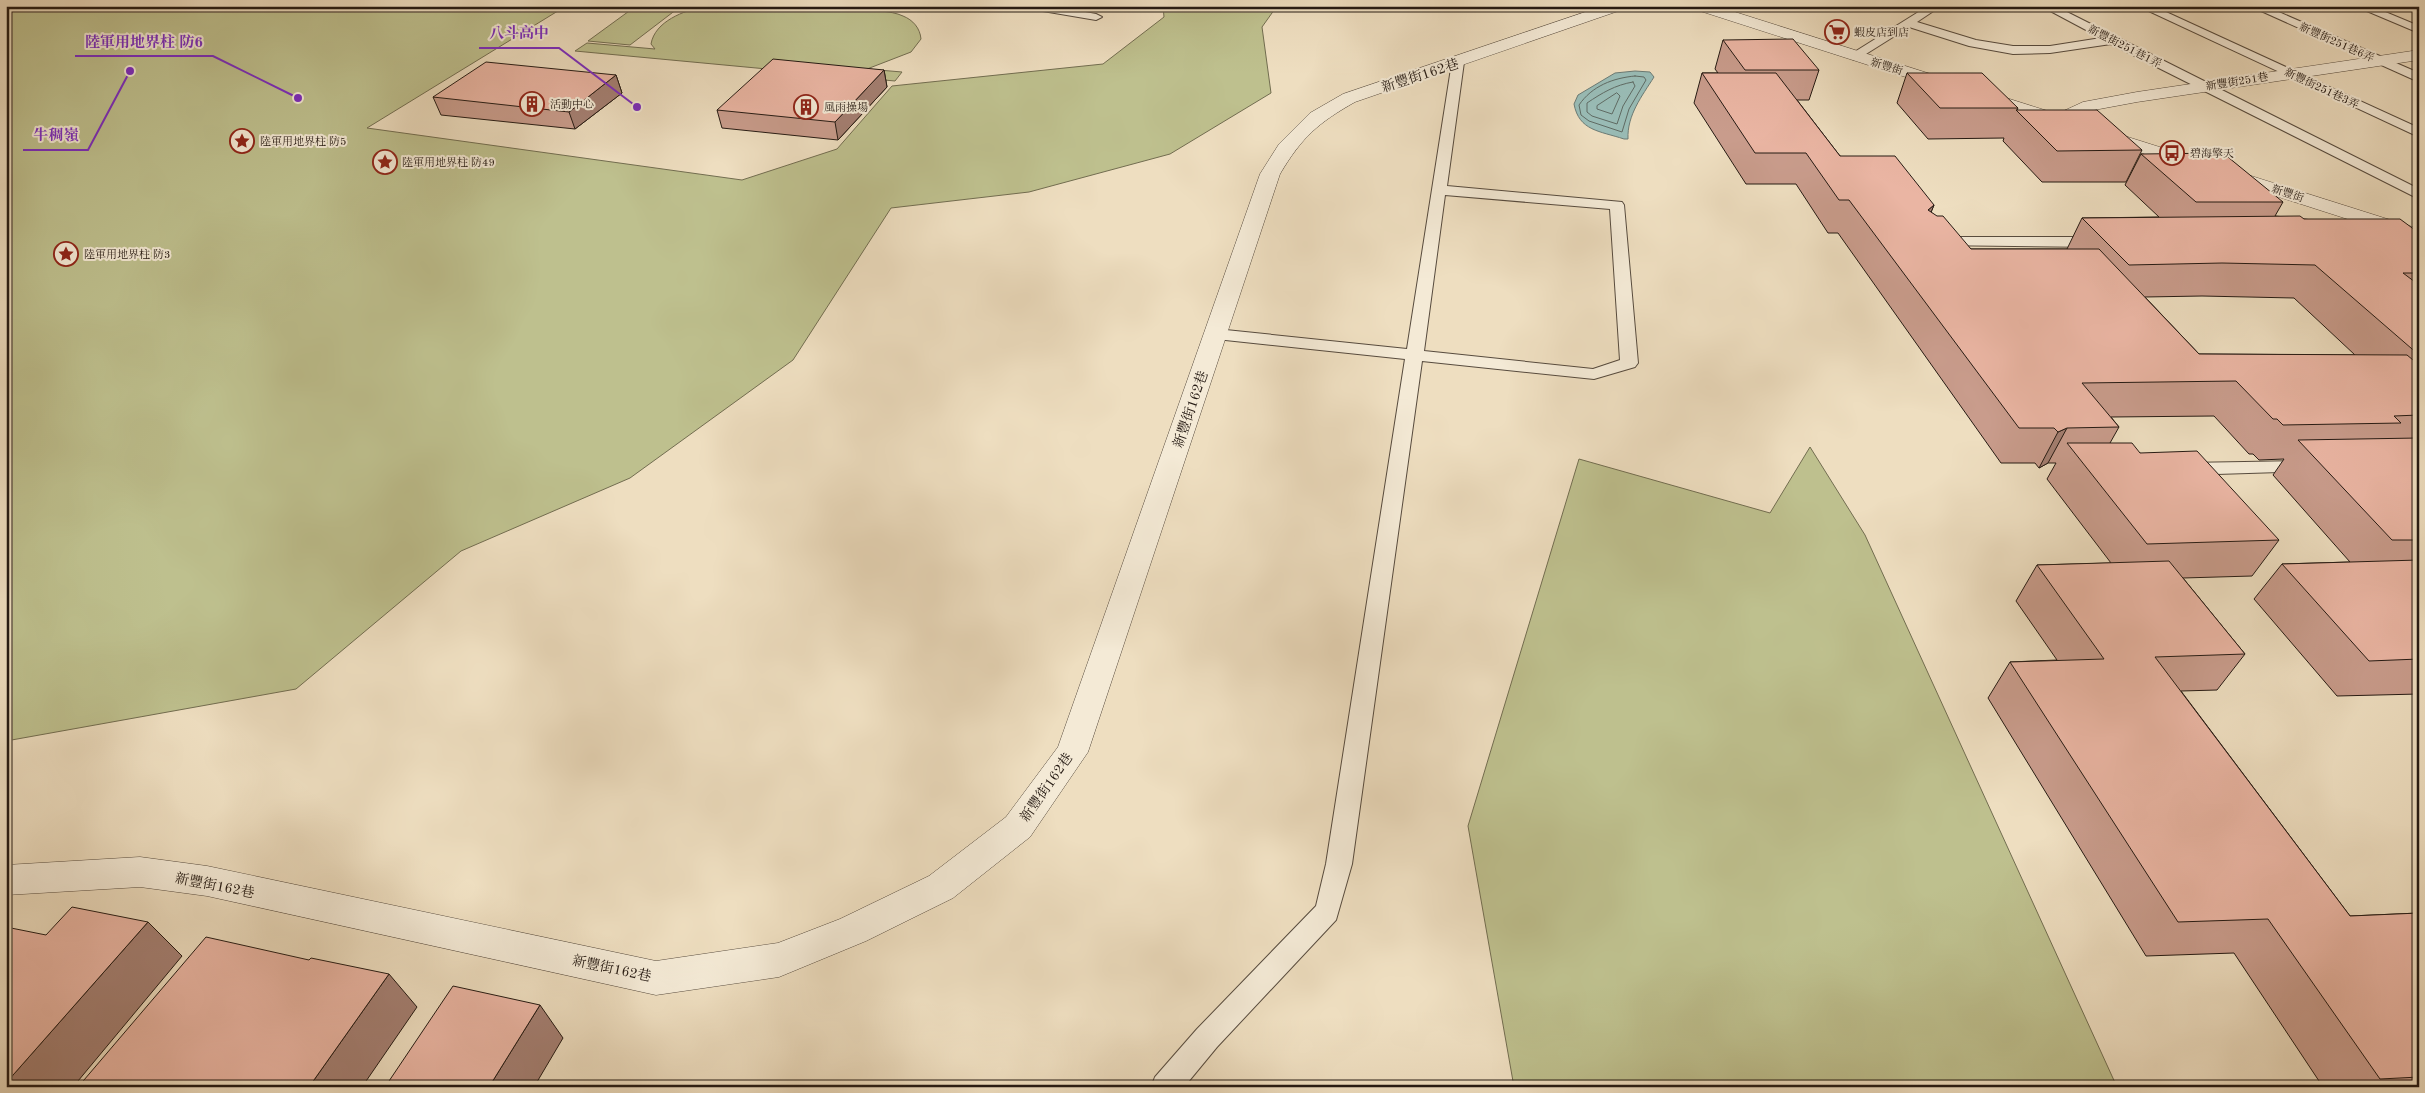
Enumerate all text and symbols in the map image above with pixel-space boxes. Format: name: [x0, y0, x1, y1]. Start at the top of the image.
callout: 八斗高中: [479, 18, 559, 48]
supermarket icon: 蝦皮店到店: [1824, 19, 1850, 45]
street label: 新豐街251巷6弄: [2297, 20, 2376, 65]
street label: 新豐街251巷1弄: [2086, 22, 2164, 71]
text: 八斗高中: [489, 24, 549, 42]
callout: 陸軍用地界柱 防6: [75, 26, 213, 56]
place label: 蝦皮店到店: [1854, 26, 1909, 39]
text: 陸軍用地界柱 防6: [85, 33, 203, 51]
street label: 新豐街: [1869, 55, 1905, 78]
street label: 新豐街162巷: [1380, 56, 1461, 95]
street label: 新豐街251巷3弄: [2283, 66, 2361, 111]
street label: 新豐街251巷: [2205, 70, 2269, 93]
building icon: 活動中心: [519, 91, 545, 117]
building icon: 風雨操場: [793, 94, 819, 120]
place label: 活動中心: [550, 98, 594, 111]
place label: 風雨操場: [824, 101, 868, 114]
callout: 牛稠嶺: [23, 120, 88, 150]
text: 牛稠嶺: [33, 127, 79, 144]
place icon: 陸軍用地界柱 防5: [229, 128, 255, 154]
place label: 陸軍用地界柱 防5: [260, 135, 346, 148]
bus stop icon: 碧海擎天: [2159, 140, 2185, 166]
place label: 碧海擎天: [2190, 147, 2234, 160]
place icon: 陸軍用地界柱 防49: [372, 149, 398, 175]
place label: 陸軍用地界柱 防49: [402, 156, 495, 169]
street label: 新豐街: [2270, 182, 2306, 205]
place icon: 陸軍用地界柱 防3: [53, 241, 79, 267]
place label: 陸軍用地界柱 防3: [84, 248, 170, 261]
street label: 新豐街162巷: [1170, 369, 1211, 450]
street label: 新豐街162巷: [1017, 750, 1076, 825]
street label: 新豐街162巷: [174, 870, 256, 901]
street label: 新豐街162巷: [571, 953, 653, 984]

